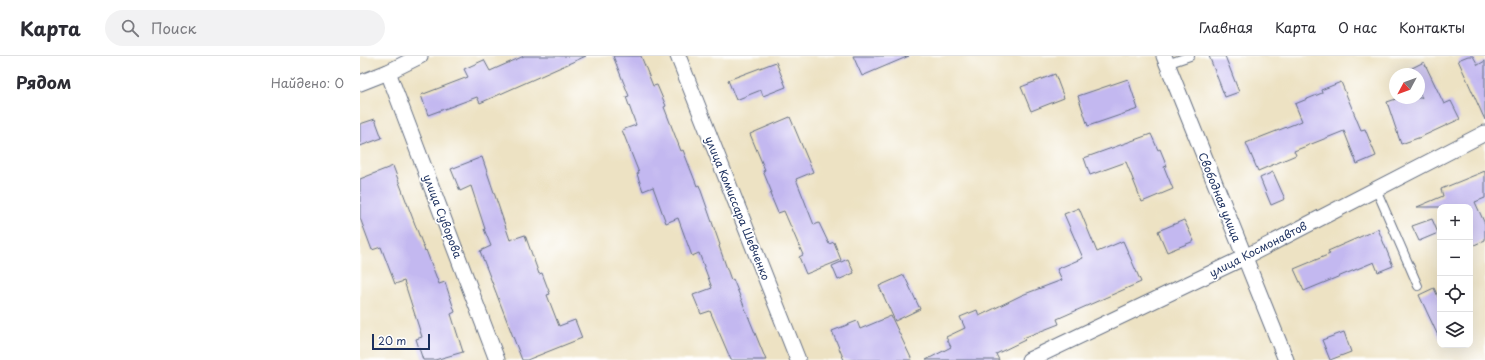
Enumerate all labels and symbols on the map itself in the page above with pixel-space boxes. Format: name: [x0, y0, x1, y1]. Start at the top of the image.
north arrow: [1389, 68, 1425, 104]
street label: улица Комиссара Шевченко: [701, 133, 775, 283]
street label: Свободная улица: [1194, 150, 1246, 244]
street label: улица Суворова: [419, 172, 467, 261]
street label: улица Космонавтов: [1206, 217, 1310, 281]
scale bar: [372, 332, 430, 351]

